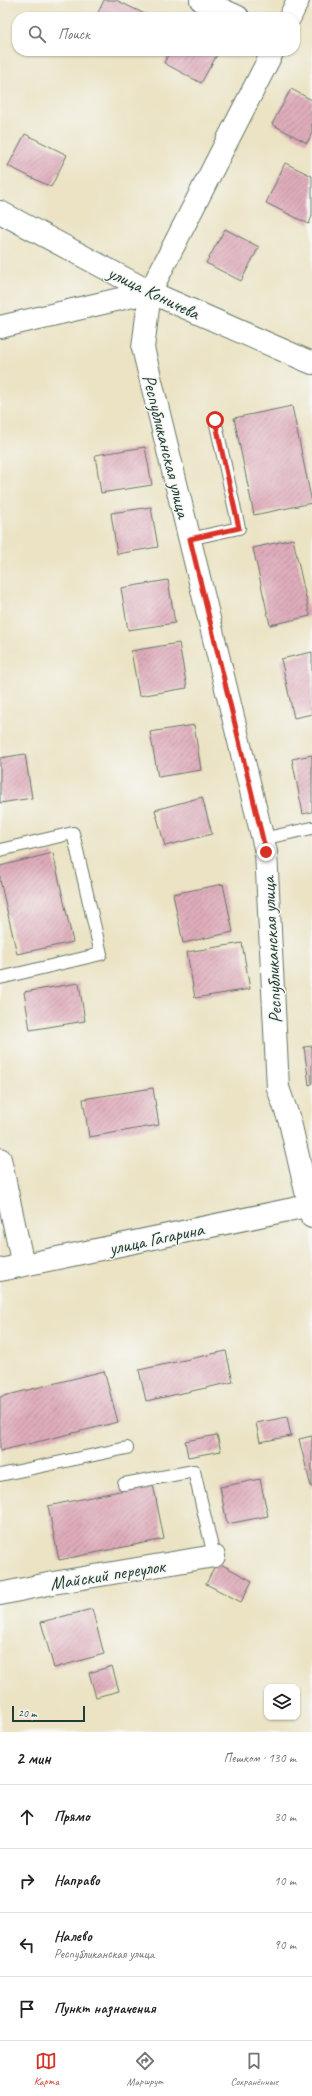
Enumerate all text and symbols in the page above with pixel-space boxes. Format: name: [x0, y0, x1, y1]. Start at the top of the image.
search box: [12, 12, 300, 56]
icon: search: [26, 23, 48, 45]
text: Поиск: [58, 25, 90, 44]
street label: улица Коничева: [103, 260, 205, 326]
street label: Республиканская улица: [137, 372, 196, 522]
route start: [206, 411, 224, 429]
route end: [257, 843, 275, 861]
street label: Республиканская улица: [256, 874, 288, 1024]
street label: улица Гагарина: [106, 1217, 207, 1261]
street label: Майский переулок: [48, 1554, 168, 1596]
map controls: [264, 1684, 300, 1720]
button: layers: [264, 1684, 300, 1720]
scale bar: [12, 1704, 85, 1723]
text: 20 m: [18, 1706, 37, 1720]
text: 2 мин: [16, 1748, 51, 1769]
text: Пешком · 130 m: [223, 1750, 296, 1766]
icon: ahead: [16, 1806, 38, 1828]
text: Прямо: [54, 1807, 90, 1826]
text: 30 m: [274, 1809, 296, 1825]
icon: right: [16, 1870, 38, 1892]
text: Направо: [54, 1871, 100, 1890]
text: 10 m: [274, 1873, 296, 1889]
text: Налево: [54, 1927, 92, 1946]
icon: left: [16, 1934, 38, 1956]
text: 90 m: [274, 1937, 296, 1953]
text: Республиканская улица: [54, 1946, 154, 1962]
icon: arrive: [16, 1998, 38, 2020]
text: Пункт назначения: [54, 1999, 156, 2018]
tab: Карта: [34, 2050, 59, 2088]
tab: Маршрут: [127, 2050, 163, 2088]
tab: Сохранённые: [230, 2050, 278, 2088]

